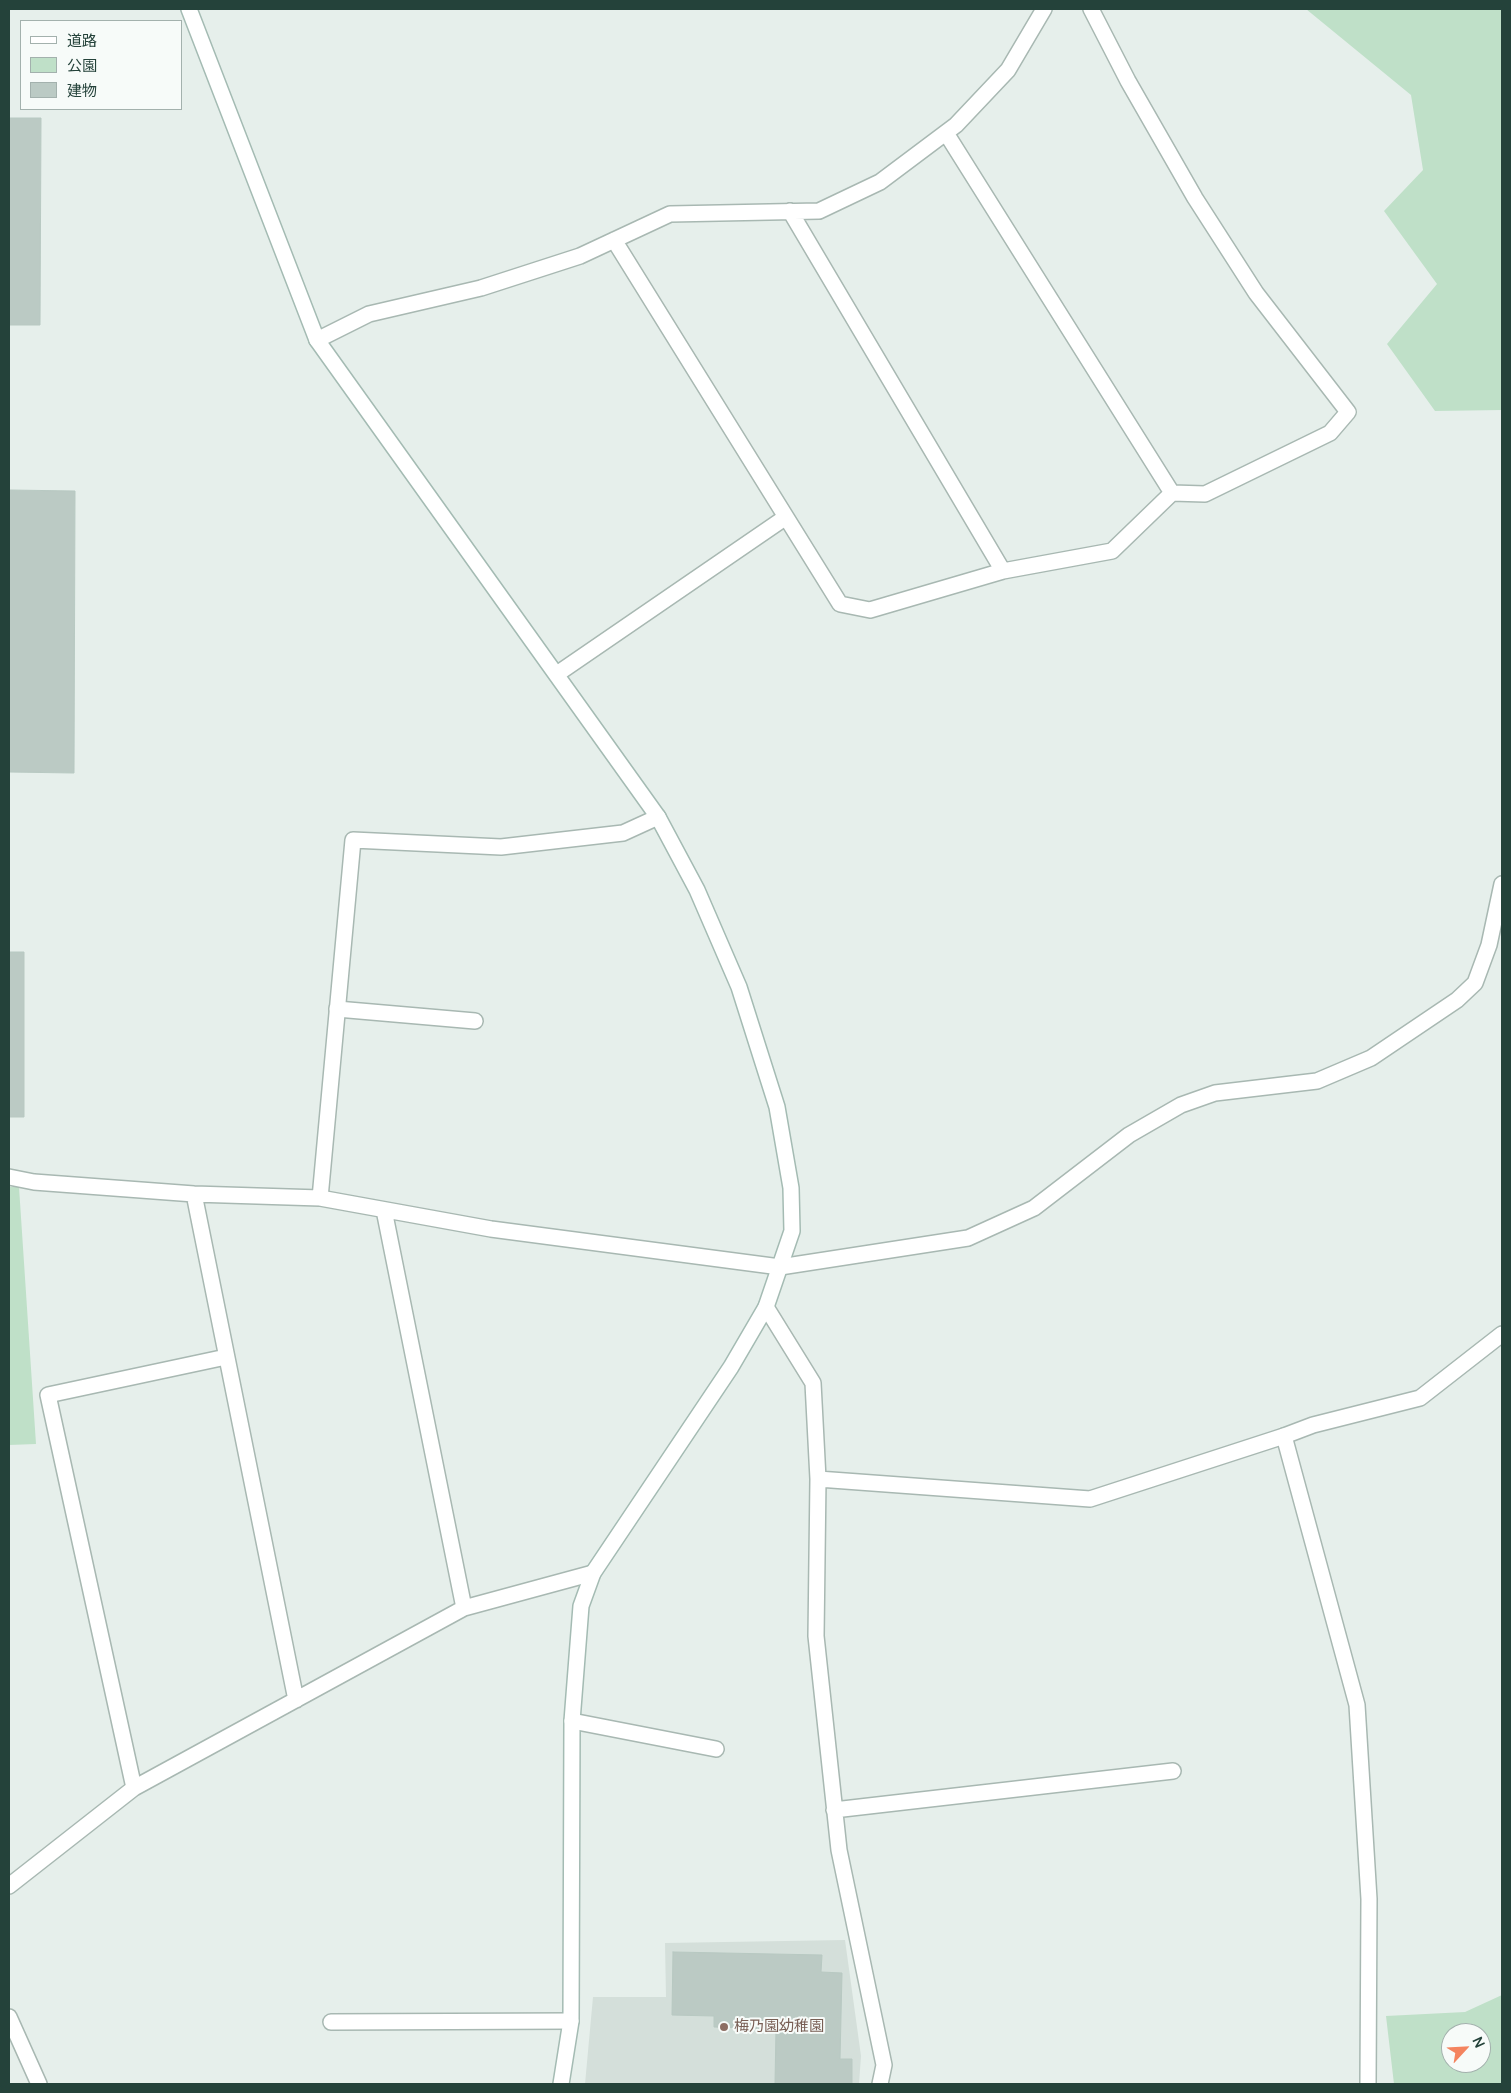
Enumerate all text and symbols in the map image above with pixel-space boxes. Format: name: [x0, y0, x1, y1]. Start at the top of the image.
legend: [20, 20, 182, 110]
text: 道路: [67, 30, 97, 51]
text: 公園: [67, 55, 97, 76]
text: 建物: [67, 80, 97, 101]
place label: 梅乃園幼稚園: [734, 2018, 824, 2036]
marker: 梅乃園幼稚園: [718, 2021, 730, 2033]
north arrow: [1441, 2023, 1491, 2073]
text: N: [1468, 2033, 1490, 2050]

